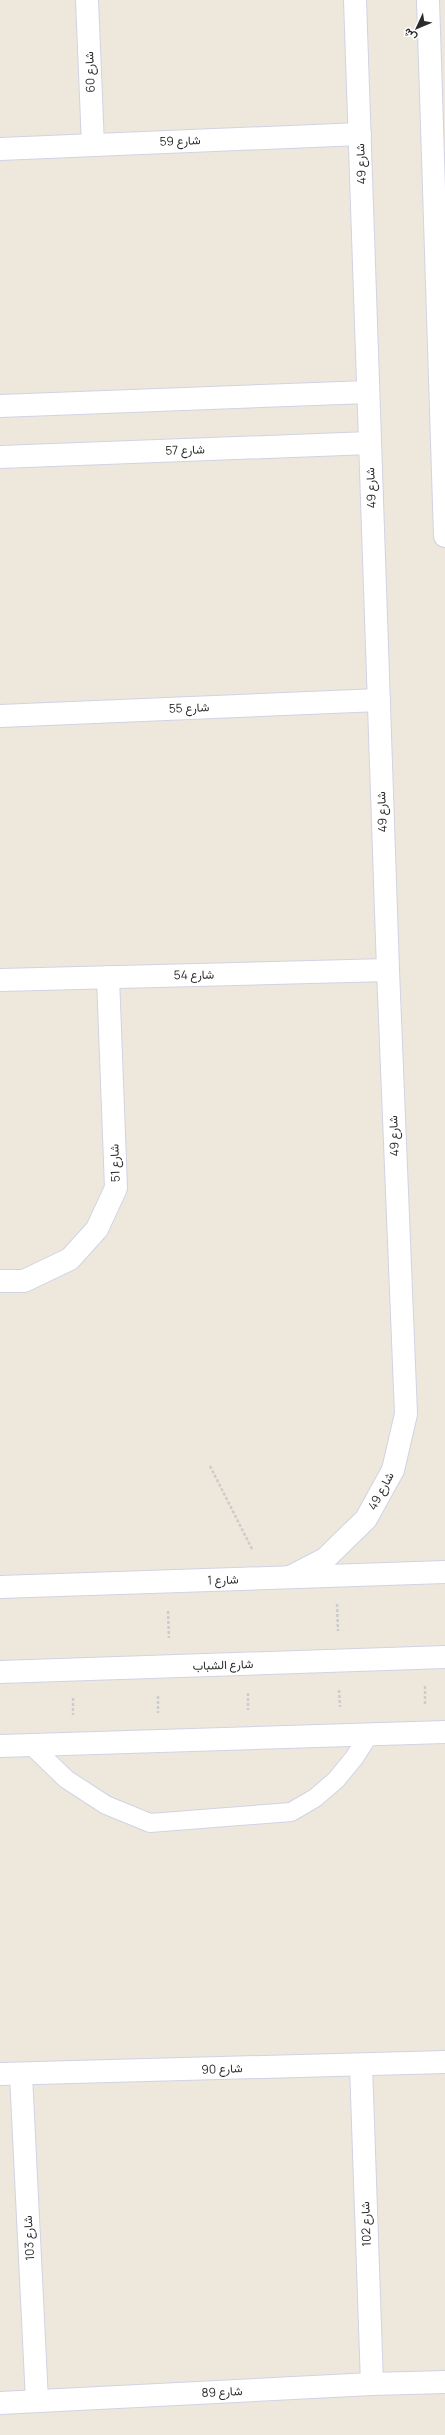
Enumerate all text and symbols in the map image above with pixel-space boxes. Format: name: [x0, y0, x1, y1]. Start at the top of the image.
north arrow: [397, 8, 437, 48]
text: ش: [399, 25, 419, 45]
street label: شارع 60: [80, 51, 100, 93]
street label: شارع 59: [159, 131, 201, 151]
street label: شارع 49: [351, 143, 371, 185]
street label: شارع 57: [165, 440, 205, 460]
street label: شارع 49: [361, 467, 381, 509]
street label: شارع 55: [168, 698, 210, 718]
street label: شارع 49: [372, 791, 392, 833]
street label: شارع 54: [174, 966, 214, 984]
street label: شارع 49: [384, 1115, 404, 1157]
street label: شارع 51: [105, 1144, 125, 1182]
street label: شارع 49: [363, 1469, 399, 1513]
street label: شارع 1: [207, 1570, 239, 1590]
street label: شارع الشباب: [192, 1655, 254, 1675]
street label: شارع 90: [201, 2059, 243, 2079]
street label: شارع 102: [356, 2201, 376, 2247]
street label: شارع 103: [19, 2215, 39, 2261]
street label: شارع 89: [201, 2382, 243, 2402]

